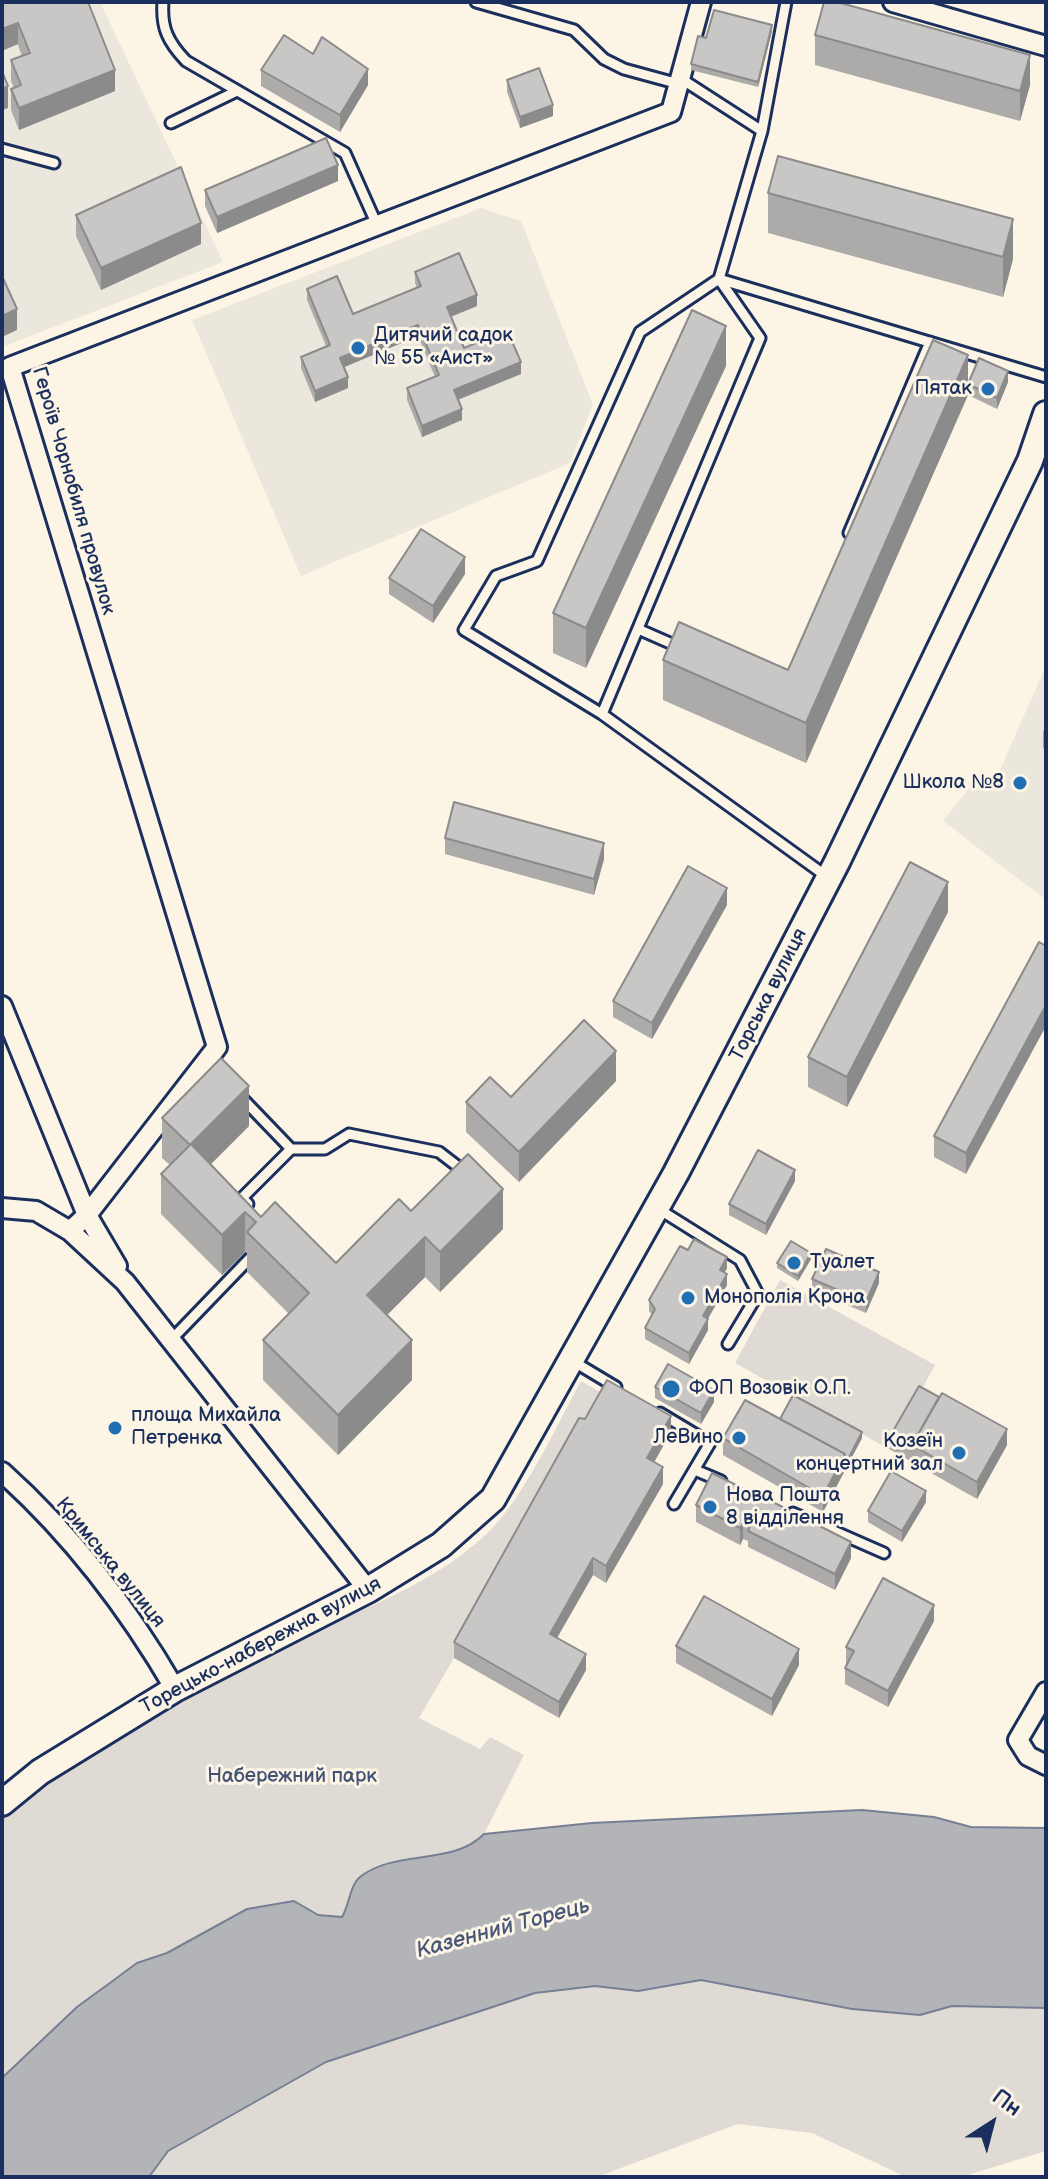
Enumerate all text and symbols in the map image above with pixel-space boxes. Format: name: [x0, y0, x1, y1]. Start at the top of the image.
place label: Дитячий садок № 55 «Аист»: [374, 324, 513, 371]
marker: Дитячий садок № 55 «Аист»: [349, 339, 367, 357]
street label: Героїв Чорнобиля провулок: [26, 364, 120, 618]
place label: Пятак: [915, 377, 972, 401]
marker: Пятак: [979, 380, 997, 398]
place label: Школа №8: [902, 771, 1004, 795]
marker: Школа №8: [1011, 774, 1029, 792]
street label: Торська вулиця: [725, 925, 813, 1065]
place label: Туалет: [810, 1251, 874, 1275]
marker: Туалет: [785, 1254, 803, 1272]
place label: Монополія Крона: [704, 1286, 865, 1310]
marker: Монополія Крона: [679, 1289, 697, 1307]
place label: ФОП Возовік О.П.: [689, 1377, 851, 1401]
marker: ФОП Возовік О.П.: [660, 1378, 682, 1400]
place label: площа Михайла Петренка: [131, 1404, 281, 1451]
marker: площа Михайла Петренка: [106, 1419, 124, 1437]
place label: ЛеВино: [654, 1426, 723, 1450]
marker: ЛеВино: [730, 1429, 748, 1447]
place label: Козеїн концертний зал: [796, 1430, 943, 1477]
marker: Козеїн концертний зал: [950, 1444, 968, 1462]
place label: Нова Пошта 8 відділення: [726, 1484, 844, 1531]
street label: Кримська вулиця: [50, 1493, 170, 1633]
marker: Нова Пошта 8 відділення: [701, 1498, 719, 1516]
street label: Торецько-набережна вулиця: [136, 1572, 386, 1720]
park label: Набережний парк: [207, 1765, 377, 1789]
water label: Казенний Торець: [413, 1893, 593, 1965]
north arrow: [952, 2083, 1032, 2163]
text: Пн: [987, 2084, 1026, 2123]

